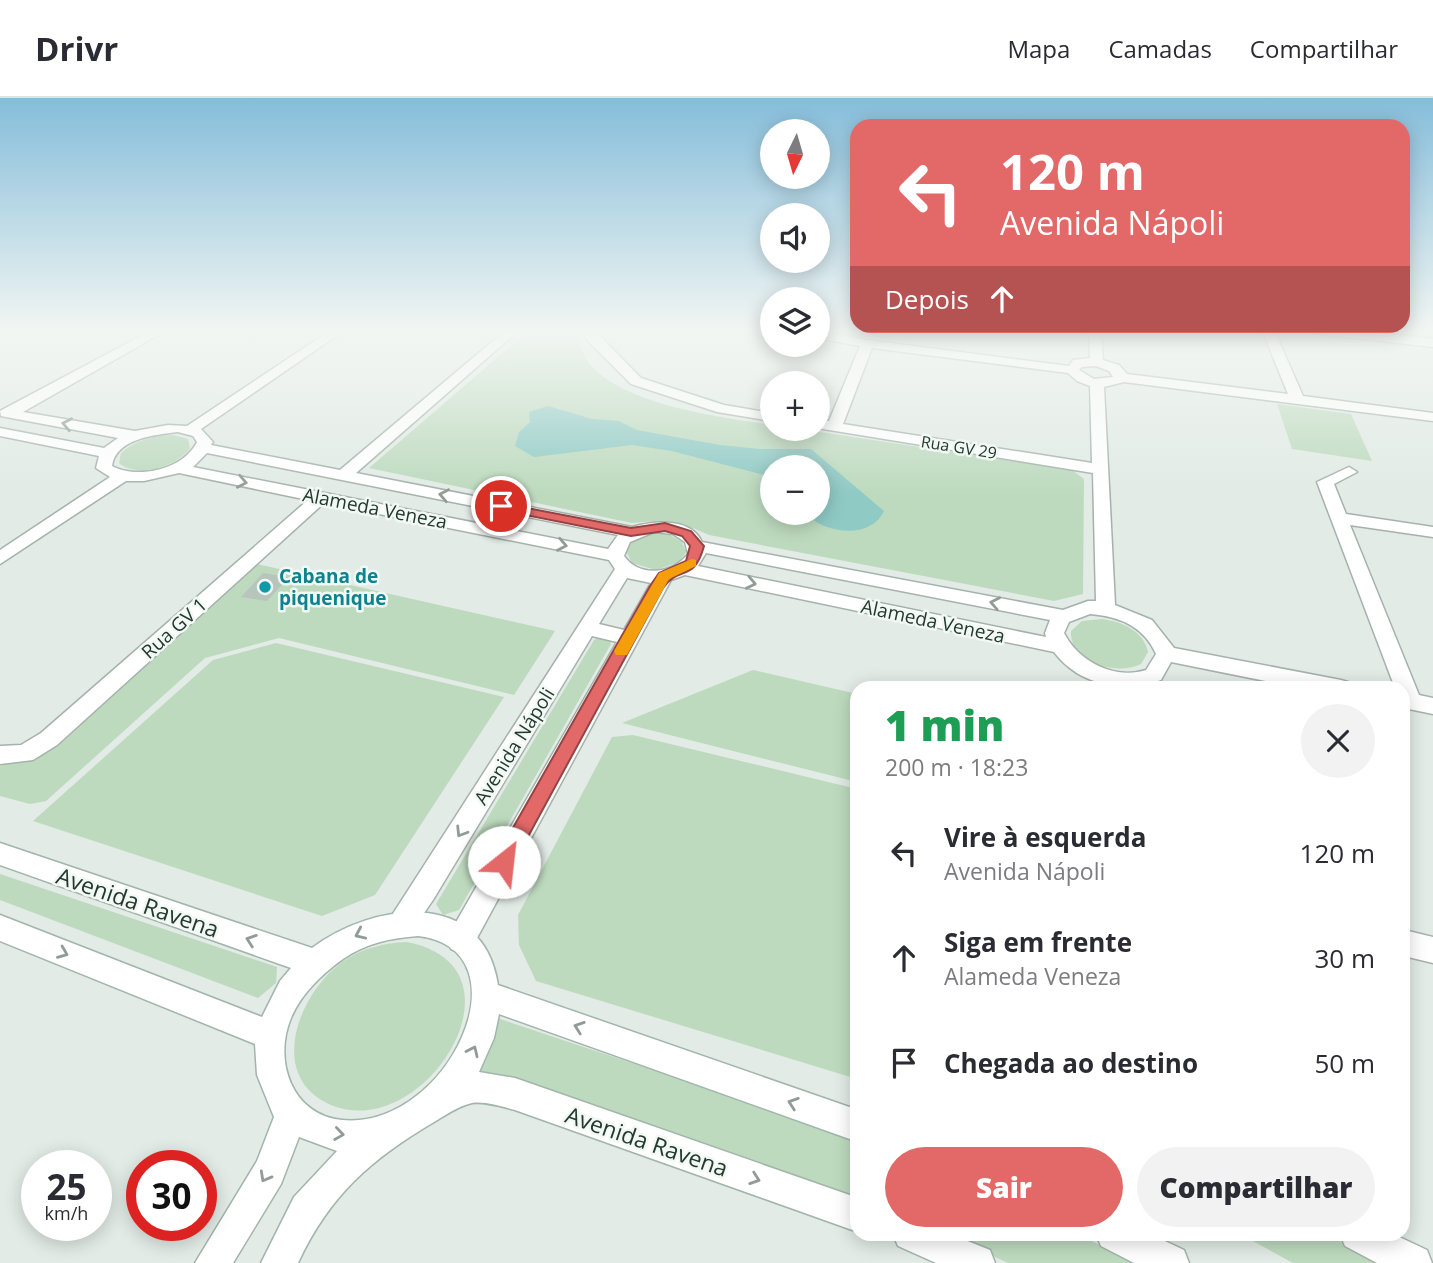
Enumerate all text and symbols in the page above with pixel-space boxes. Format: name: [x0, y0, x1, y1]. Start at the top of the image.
text: Drivr: [35, 26, 118, 71]
text: Mapa: [1007, 32, 1070, 65]
text: Camadas: [1108, 32, 1212, 65]
text: Compartilhar: [1250, 32, 1398, 65]
north arrow: [760, 119, 830, 189]
map controls: [760, 119, 830, 525]
text: 120 m: [1000, 138, 1145, 204]
icon: left: [885, 147, 976, 238]
text: Avenida Nápoli: [1000, 201, 1224, 244]
button: sound: [760, 203, 830, 273]
icon: ahead: [983, 280, 1021, 318]
text: Depois: [885, 281, 969, 317]
button: layers: [760, 287, 830, 357]
button: +: [760, 371, 830, 441]
one-way arrow: [61, 417, 73, 432]
street label: Rua GV 29: [920, 430, 998, 464]
button: −: [760, 455, 830, 525]
one-way arrow: [236, 473, 248, 488]
pin: [471, 476, 531, 536]
street label: Alameda Veneza: [301, 481, 449, 535]
icon: arrive: [482, 487, 520, 525]
one-way arrow: [438, 489, 450, 504]
one-way arrow: [556, 537, 568, 552]
place label: Cabana de piquenique: [279, 563, 387, 611]
one-way arrow: [745, 575, 757, 590]
marker: Cabana de piquenique: [257, 579, 273, 595]
street label: Rua GV 1: [136, 592, 212, 664]
street label: Alameda Veneza: [859, 593, 1007, 649]
one-way arrow: [989, 596, 1001, 611]
street label: Avenida Nápoli: [468, 683, 560, 809]
text: 1 min: [885, 696, 1004, 753]
button: close: [1301, 704, 1375, 778]
text: 200 m · 18:23: [885, 751, 1028, 783]
text: Vire à esquerda: [944, 819, 1146, 855]
one-way arrow: [456, 825, 469, 838]
position arrow: [467, 825, 541, 899]
icon: left: [885, 834, 923, 872]
text: 120 m: [1300, 835, 1375, 871]
text: Avenida Nápoli: [944, 855, 1105, 887]
street label: Avenida Ravena: [52, 859, 224, 945]
text: Siga em frente: [944, 924, 1132, 960]
one-way arrow: [355, 926, 367, 940]
one-way arrow: [245, 934, 257, 948]
icon: ahead: [885, 939, 923, 977]
text: 30 m: [1314, 940, 1375, 976]
one-way arrow: [57, 945, 69, 959]
text: Alameda Veneza: [944, 960, 1121, 992]
one-way arrow: [573, 1021, 585, 1035]
icon: arrive: [885, 1044, 923, 1082]
text: Chegada ao destino: [944, 1045, 1198, 1081]
text: 50 m: [1314, 1045, 1375, 1081]
one-way arrow: [465, 1046, 479, 1058]
one-way arrow: [788, 1097, 800, 1111]
street label: Avenida Ravena: [561, 1098, 733, 1184]
one-way arrow: [333, 1127, 345, 1142]
button: Sair: [885, 1147, 1123, 1227]
button: Compartilhar: [1137, 1147, 1375, 1227]
speed limit sign: 30: [126, 1150, 217, 1241]
text: 25: [46, 1163, 87, 1210]
one-way arrow: [260, 1170, 273, 1183]
one-way arrow: [748, 1171, 760, 1185]
text: km/h: [45, 1201, 88, 1225]

